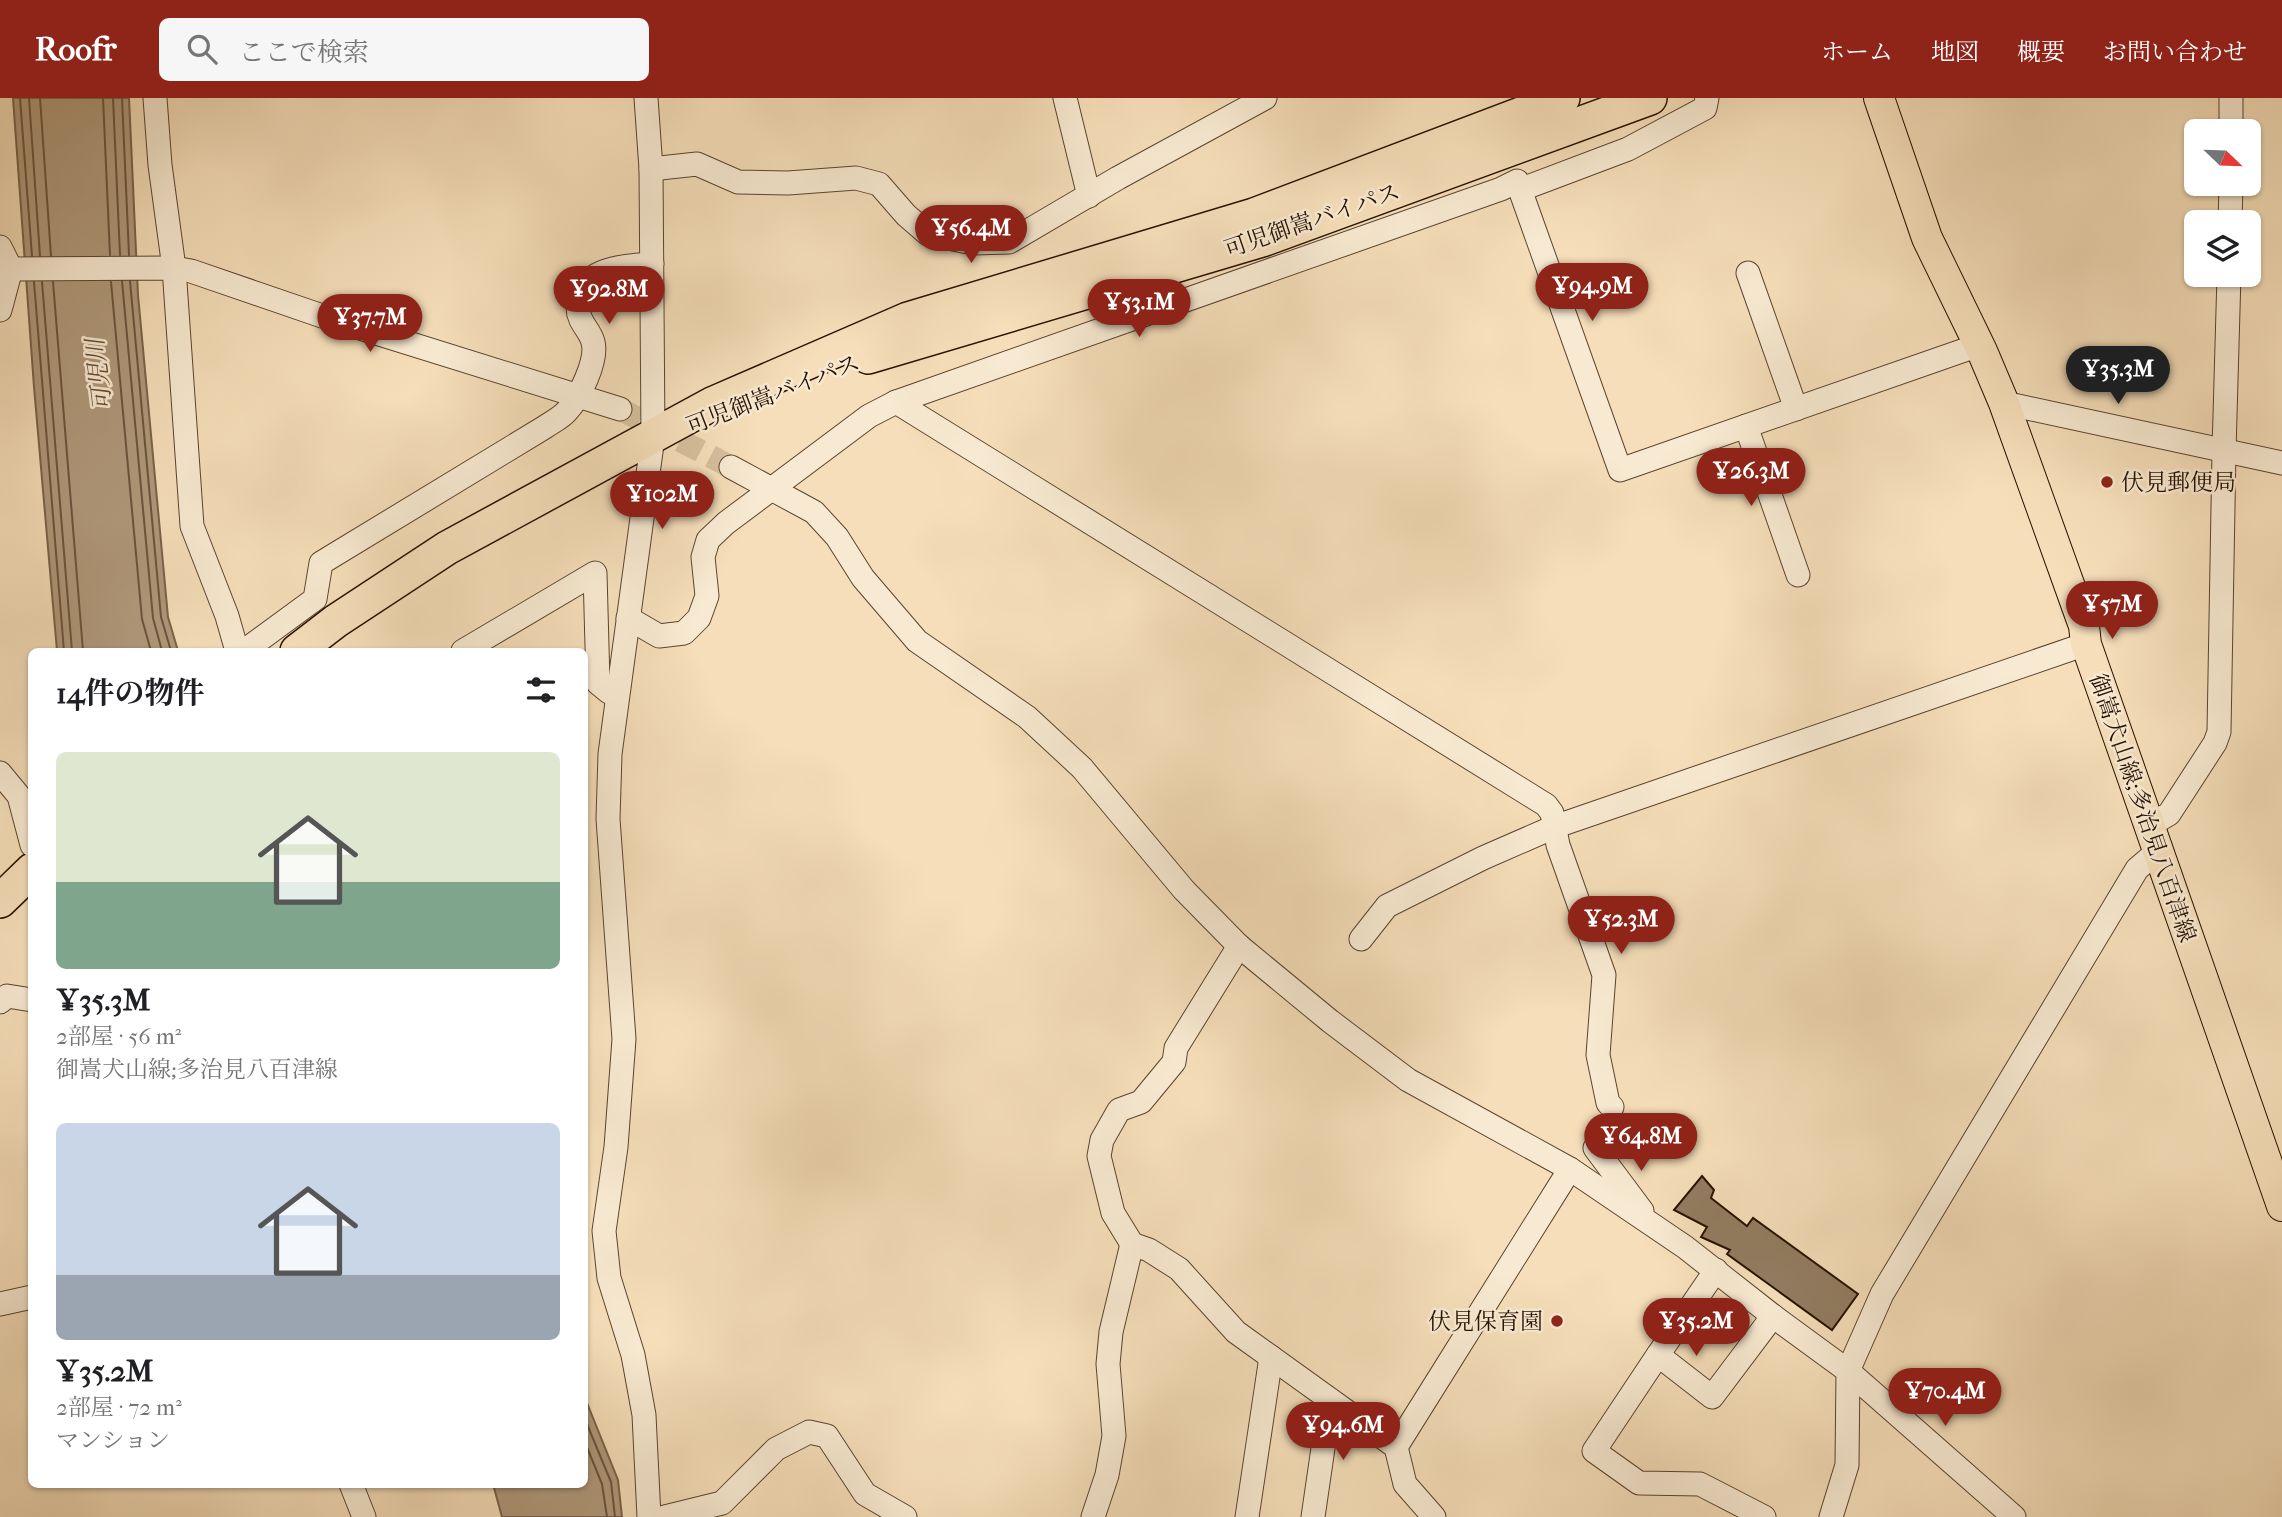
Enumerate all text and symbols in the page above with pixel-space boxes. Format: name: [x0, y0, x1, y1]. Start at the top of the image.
search box: [159, 18, 649, 81]
text: Roofr: [35, 30, 117, 69]
icon: search: [183, 30, 221, 68]
text: ここで検索: [239, 37, 369, 68]
text: ホーム: [1821, 38, 1893, 66]
text: 地図: [1931, 38, 1979, 66]
text: 概要: [2017, 38, 2065, 66]
text: お問い合わせ: [2103, 38, 2247, 66]
north arrow: [2184, 119, 2261, 196]
map controls: [2184, 119, 2261, 287]
street label: 可児御嵩バイパス: [1221, 178, 1403, 263]
pin: ¥56.4M: [914, 206, 1028, 265]
button: layers: [2184, 210, 2261, 287]
text: ¥56.4M: [931, 214, 1011, 241]
pin: ¥94.9M: [1535, 264, 1649, 323]
pin: ¥92.8M: [552, 266, 666, 326]
text: ¥94.9M: [1551, 272, 1633, 299]
text: ¥92.8M: [570, 275, 648, 302]
pin: ¥53.1M: [1082, 280, 1196, 339]
text: ¥53.1M: [1104, 288, 1174, 315]
pin: ¥37.7M: [313, 294, 427, 354]
text: ¥37.7M: [333, 303, 407, 330]
water label: 可児川: [80, 335, 117, 412]
pin: ¥35.3M: [2061, 346, 2175, 406]
street label: 可児御嵩バイパス: [683, 349, 864, 440]
text: ¥35.3M: [2082, 355, 2154, 382]
pin: ¥26.3M: [1694, 448, 1808, 508]
text: ¥26.3M: [1712, 457, 1790, 484]
place label: 伏見郵便局: [2121, 469, 2236, 496]
pin: ¥102M: [613, 472, 711, 531]
marker: 伏見郵便局: [2099, 474, 2115, 490]
text: ¥102M: [626, 480, 698, 507]
pin: ¥57M: [2071, 582, 2153, 641]
text: ¥57M: [2082, 590, 2142, 617]
icon: filters: [522, 671, 560, 709]
street label: 御嵩犬山線;多治見八百津線: [2084, 671, 2201, 946]
text: 14件の物件: [56, 676, 204, 711]
icon: home: [245, 797, 371, 923]
pin: ¥52.3M: [1564, 896, 1678, 956]
text: ¥52.3M: [1584, 905, 1658, 932]
text: ¥35.3M: [56, 983, 150, 1018]
text: 2部屋 · 56 m²: [56, 1023, 181, 1050]
text: 御嵩犬山線;多治見八百津線: [56, 1056, 338, 1083]
pin: ¥64.8M: [1584, 1114, 1698, 1173]
text: ¥64.8M: [1600, 1122, 1682, 1149]
icon: home: [245, 1168, 371, 1294]
pin: ¥35.2M: [1639, 1298, 1753, 1358]
text: ¥35.2M: [1659, 1307, 1733, 1334]
place label: 伏見保育園: [1428, 1308, 1543, 1335]
marker: 伏見保育園: [1549, 1313, 1565, 1329]
text: ¥35.2M: [56, 1354, 153, 1389]
pin: ¥70.4M: [1888, 1368, 2002, 1428]
text: ¥70.4M: [1904, 1377, 1986, 1404]
text: 2部屋 · 72 m²: [56, 1394, 182, 1421]
pin: ¥94.6M: [1286, 1402, 1400, 1462]
text: ¥94.6M: [1302, 1411, 1384, 1438]
text: マンション: [56, 1427, 170, 1454]

